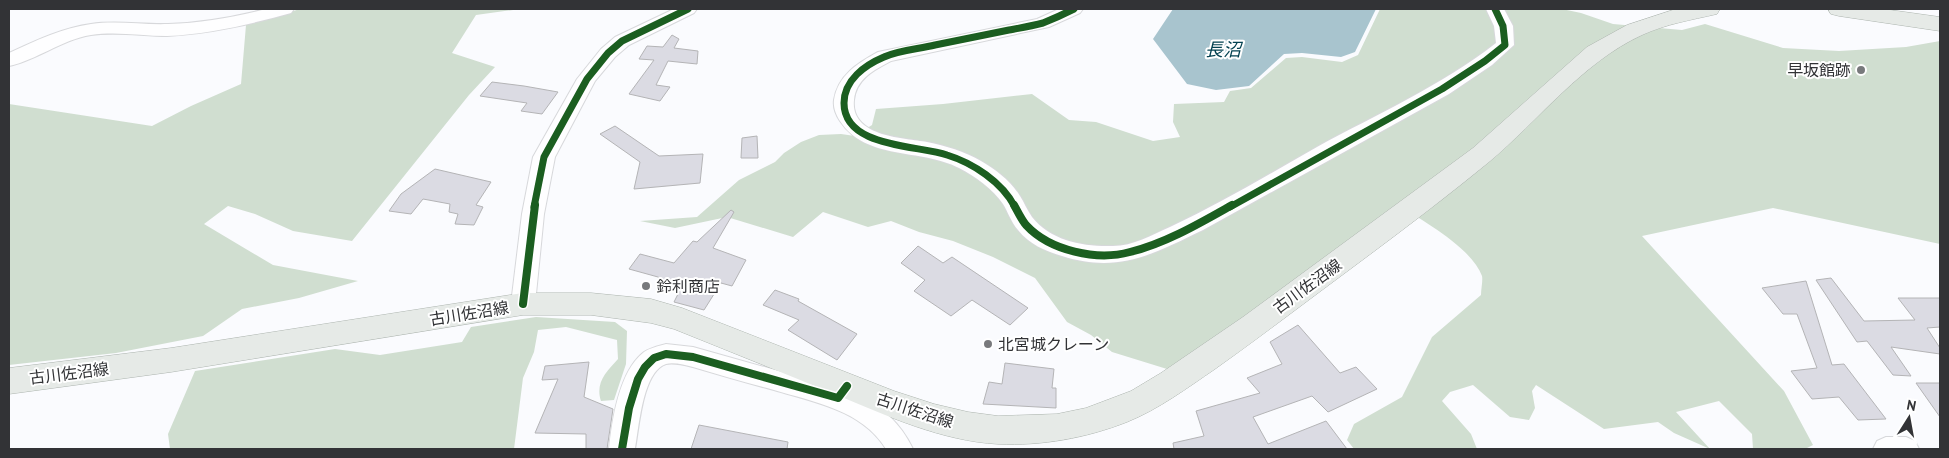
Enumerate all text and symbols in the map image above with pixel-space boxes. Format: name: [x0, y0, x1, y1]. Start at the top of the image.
water label: 長沼: [1205, 38, 1244, 61]
place label: 早坂館跡: [1787, 60, 1851, 80]
marker: 早坂館跡: [1855, 64, 1867, 76]
street label: 古川佐沼線: [1269, 254, 1345, 318]
place label: 鈴利商店: [656, 276, 720, 296]
marker: 鈴利商店: [640, 280, 652, 292]
street label: 古川佐沼線: [428, 297, 510, 329]
place label: 北宮城クレーン: [998, 334, 1109, 354]
marker: 北宮城クレーン: [982, 338, 994, 350]
street label: 古川佐沼線: [28, 358, 110, 388]
street label: 古川佐沼線: [874, 388, 956, 432]
north arrow: [1884, 393, 1934, 443]
text: N: [1905, 396, 1918, 415]

